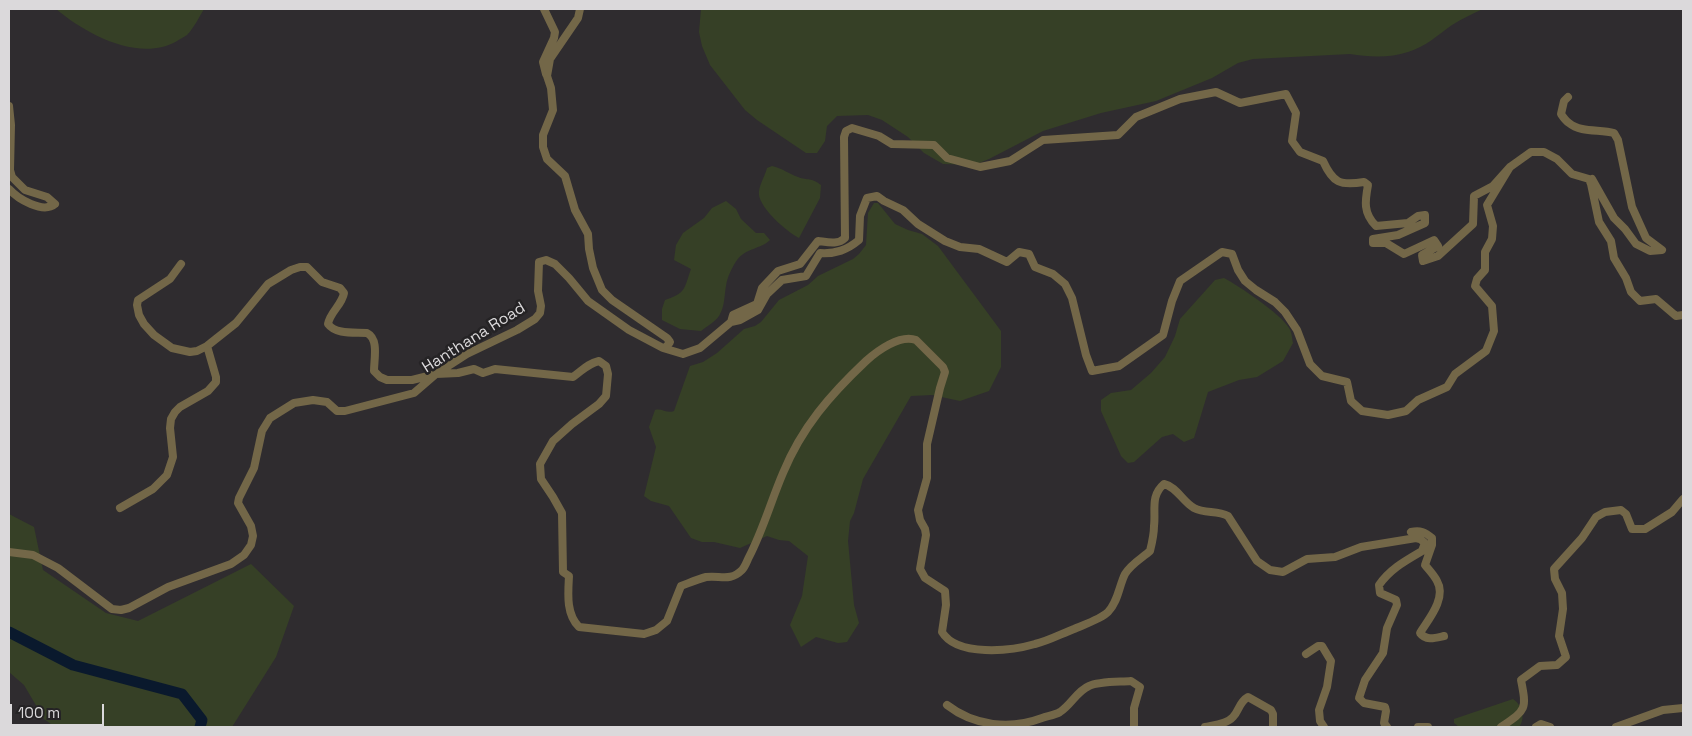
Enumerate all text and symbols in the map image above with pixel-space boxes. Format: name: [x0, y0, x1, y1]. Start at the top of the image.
street label: Hanthana Road: [419, 299, 529, 377]
scale bar: [12, 694, 106, 726]
text: 100 m: [18, 703, 60, 722]

